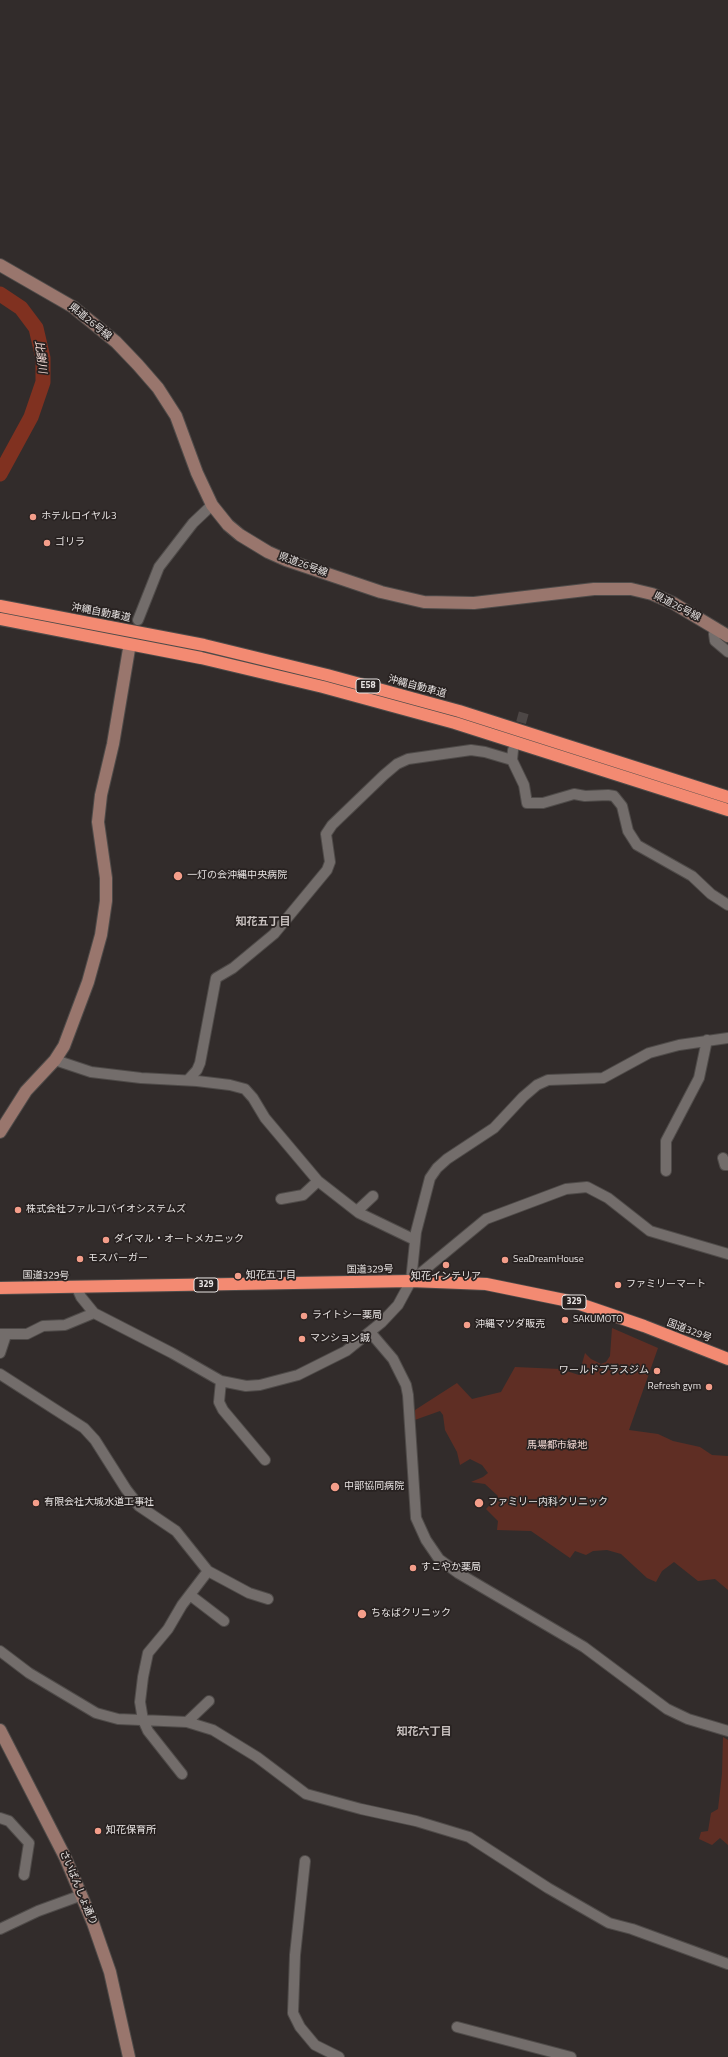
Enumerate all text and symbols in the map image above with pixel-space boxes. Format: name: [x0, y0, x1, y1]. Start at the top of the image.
street label: 県道26号線: [66, 301, 114, 343]
water label: 比謝川: [31, 340, 49, 374]
place label: ホテルロイヤル3: [41, 511, 117, 523]
marker: ホテルロイヤル3: [28, 512, 38, 522]
place label: ゴリラ: [55, 537, 85, 549]
marker: ゴリラ: [42, 538, 52, 548]
street label: 県道26号線: [277, 551, 329, 579]
street label: 県道26号線: [651, 590, 703, 624]
street label: 沖縄自動車道: [70, 601, 132, 625]
street label: 沖縄自動車道: [386, 673, 448, 701]
road number: E58: [356, 679, 380, 693]
marker: 一灯の会沖縄中央病院: [172, 870, 184, 882]
place label: 一灯の会沖縄中央病院: [187, 870, 287, 882]
district label: 知花五丁目: [236, 915, 290, 929]
place label: 株式会社ファルコバイオシステムズ: [26, 1204, 186, 1216]
marker: 株式会社ファルコバイオシステムズ: [13, 1205, 23, 1215]
place label: ダイマル・オートメカニック: [114, 1234, 244, 1246]
marker: ダイマル・オートメカニック: [101, 1235, 111, 1245]
place label: モスバーガー: [88, 1253, 148, 1265]
marker: モスバーガー: [75, 1254, 85, 1264]
place label: SeaDreamHouse: [513, 1254, 584, 1266]
marker: SeaDreamHouse: [500, 1255, 510, 1265]
marker: 知花インテリア: [441, 1260, 451, 1270]
street label: 国道329号: [346, 1264, 394, 1276]
street label: 国道329号: [22, 1270, 70, 1282]
place label: 知花五丁目: [246, 1270, 296, 1282]
marker: 知花五丁目: [233, 1271, 243, 1281]
place label: 知花インテリア: [411, 1271, 481, 1283]
road number: 329: [194, 1278, 218, 1292]
place label: ファミリーマート: [626, 1279, 706, 1291]
marker: ファミリーマート: [613, 1280, 623, 1290]
road number: 329: [562, 1295, 586, 1309]
place label: ライトシー薬局: [312, 1310, 382, 1322]
marker: ライトシー薬局: [299, 1311, 309, 1321]
place label: SAKUMOTO: [573, 1314, 623, 1326]
marker: SAKUMOTO: [560, 1315, 570, 1325]
street label: 国道329号: [665, 1317, 713, 1345]
place label: 沖縄マツダ販売: [475, 1319, 545, 1331]
marker: 沖縄マツダ販売: [462, 1320, 472, 1330]
place label: マンション誠: [310, 1333, 370, 1345]
marker: マンション誠: [297, 1334, 307, 1344]
place label: ワールドプラスジム: [559, 1365, 649, 1377]
marker: ワールドプラスジム: [652, 1366, 662, 1376]
place label: Refresh gym: [648, 1381, 701, 1393]
marker: Refresh gym: [704, 1382, 714, 1392]
park label: 馬場都市緑地: [527, 1440, 587, 1452]
marker: 中部協同病院: [329, 1481, 341, 1493]
place label: 中部協同病院: [344, 1481, 404, 1493]
place label: 有限会社大城水道工事社: [44, 1497, 154, 1509]
marker: ファミリー内科クリニック: [473, 1497, 485, 1509]
place label: ファミリー内科クリニック: [488, 1497, 608, 1509]
marker: 有限会社大城水道工事社: [31, 1498, 41, 1508]
place label: すこやか薬局: [421, 1562, 481, 1574]
marker: すこやか薬局: [408, 1563, 418, 1573]
marker: ちなばクリニック: [356, 1608, 368, 1620]
place label: ちなばクリニック: [371, 1608, 451, 1620]
district label: 知花六丁目: [397, 1725, 451, 1739]
place label: 知花保育所: [106, 1825, 156, 1837]
marker: 知花保育所: [93, 1826, 103, 1836]
street label: さいばんしょ通り: [57, 1849, 99, 1927]

